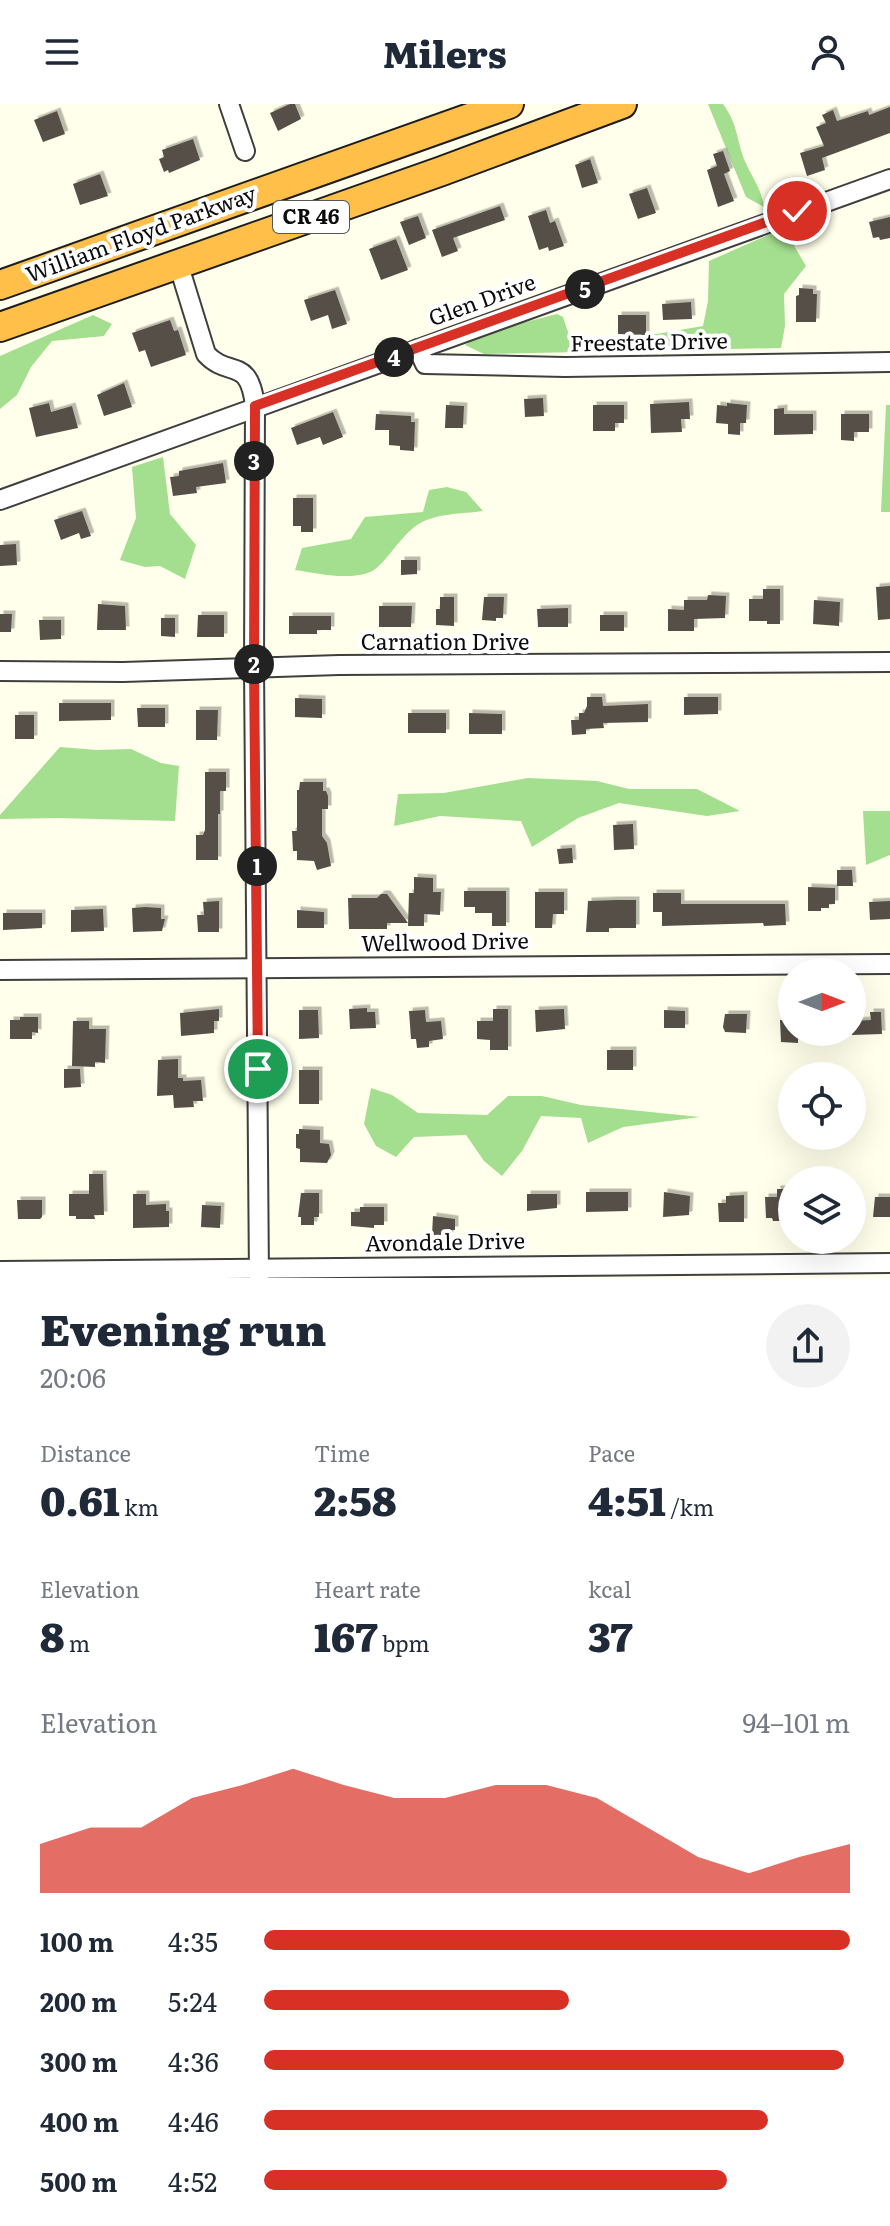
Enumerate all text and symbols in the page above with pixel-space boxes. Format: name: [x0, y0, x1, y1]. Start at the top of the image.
text: Milers: [383, 26, 507, 79]
icon: menu: [40, 30, 84, 74]
icon: person: [806, 30, 850, 74]
street label: William Floyd Parkway: [21, 175, 261, 290]
pin: [763, 177, 831, 245]
icon: check: [775, 189, 819, 233]
road number: CR 46: [273, 201, 349, 233]
street label: Glen Drive: [423, 264, 540, 333]
pin: 5: [565, 269, 605, 309]
text: 5: [579, 272, 591, 305]
street label: Freestate Drive: [570, 323, 728, 358]
pin: 4: [374, 337, 414, 377]
text: 4: [387, 340, 401, 373]
pin: 3: [234, 441, 274, 481]
text: 3: [248, 444, 260, 477]
street label: Carnation Drive: [361, 624, 529, 657]
pin: 2: [234, 644, 274, 684]
text: 2: [248, 647, 260, 680]
pin: 1: [237, 846, 277, 886]
text: 1: [252, 849, 262, 882]
street label: Wellwood Drive: [361, 923, 529, 958]
north arrow: [778, 958, 866, 1046]
map controls: [778, 958, 866, 1254]
pin: [224, 1035, 292, 1103]
icon: arrive: [236, 1047, 280, 1091]
button: locate: [778, 1062, 866, 1150]
button: layers: [778, 1166, 866, 1254]
street label: Avondale Drive: [365, 1223, 525, 1258]
text: Evening run: [40, 1294, 326, 1360]
button: share: [766, 1304, 850, 1388]
text: 20:06: [40, 1357, 106, 1396]
text: Distance: [40, 1436, 131, 1469]
text: Time: [314, 1436, 370, 1469]
text: Pace: [588, 1436, 635, 1469]
text: 0.61: [40, 1469, 120, 1528]
text: 2:58: [314, 1469, 396, 1528]
text: 4:51: [588, 1469, 666, 1528]
text: km: [120, 1490, 159, 1523]
text: /km: [666, 1490, 714, 1523]
text: Elevation: [40, 1572, 139, 1605]
text: Heart rate: [314, 1572, 421, 1605]
text: kcal: [588, 1572, 631, 1605]
text: 8: [40, 1605, 64, 1664]
text: 167: [314, 1605, 377, 1664]
text: 37: [588, 1605, 633, 1664]
text: m: [64, 1626, 90, 1659]
text: bpm: [377, 1626, 430, 1659]
text: Elevation: [40, 1702, 158, 1741]
text: 94–101 m: [742, 1702, 850, 1741]
text: 100 m: [40, 1921, 114, 1960]
text: 4:35: [168, 1921, 218, 1960]
text: 200 m: [40, 1981, 117, 2020]
text: 5:24: [168, 1981, 217, 2020]
text: 300 m: [40, 2041, 118, 2080]
text: 4:36: [168, 2041, 219, 2080]
text: 400 m: [40, 2101, 119, 2140]
text: 4:46: [168, 2101, 219, 2140]
text: 500 m: [40, 2161, 117, 2200]
text: 4:52: [168, 2161, 217, 2200]

